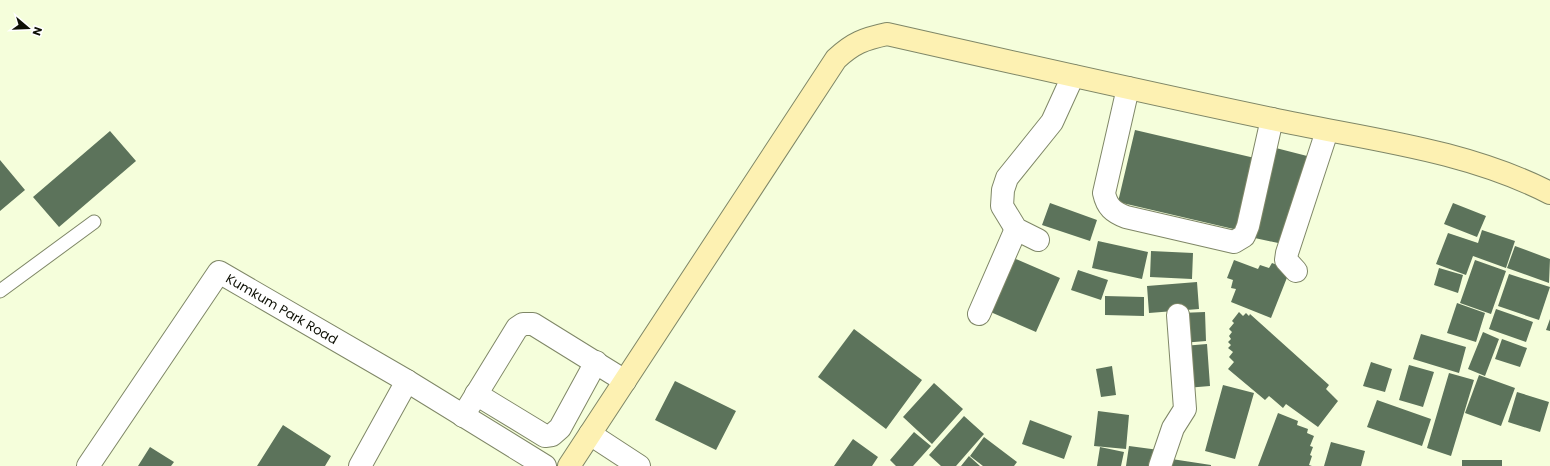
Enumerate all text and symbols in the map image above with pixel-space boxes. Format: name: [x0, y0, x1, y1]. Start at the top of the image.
north arrow: [8, 8, 48, 48]
text: N: [29, 25, 46, 38]
street label: Kumkum Park Road: [223, 269, 342, 349]

